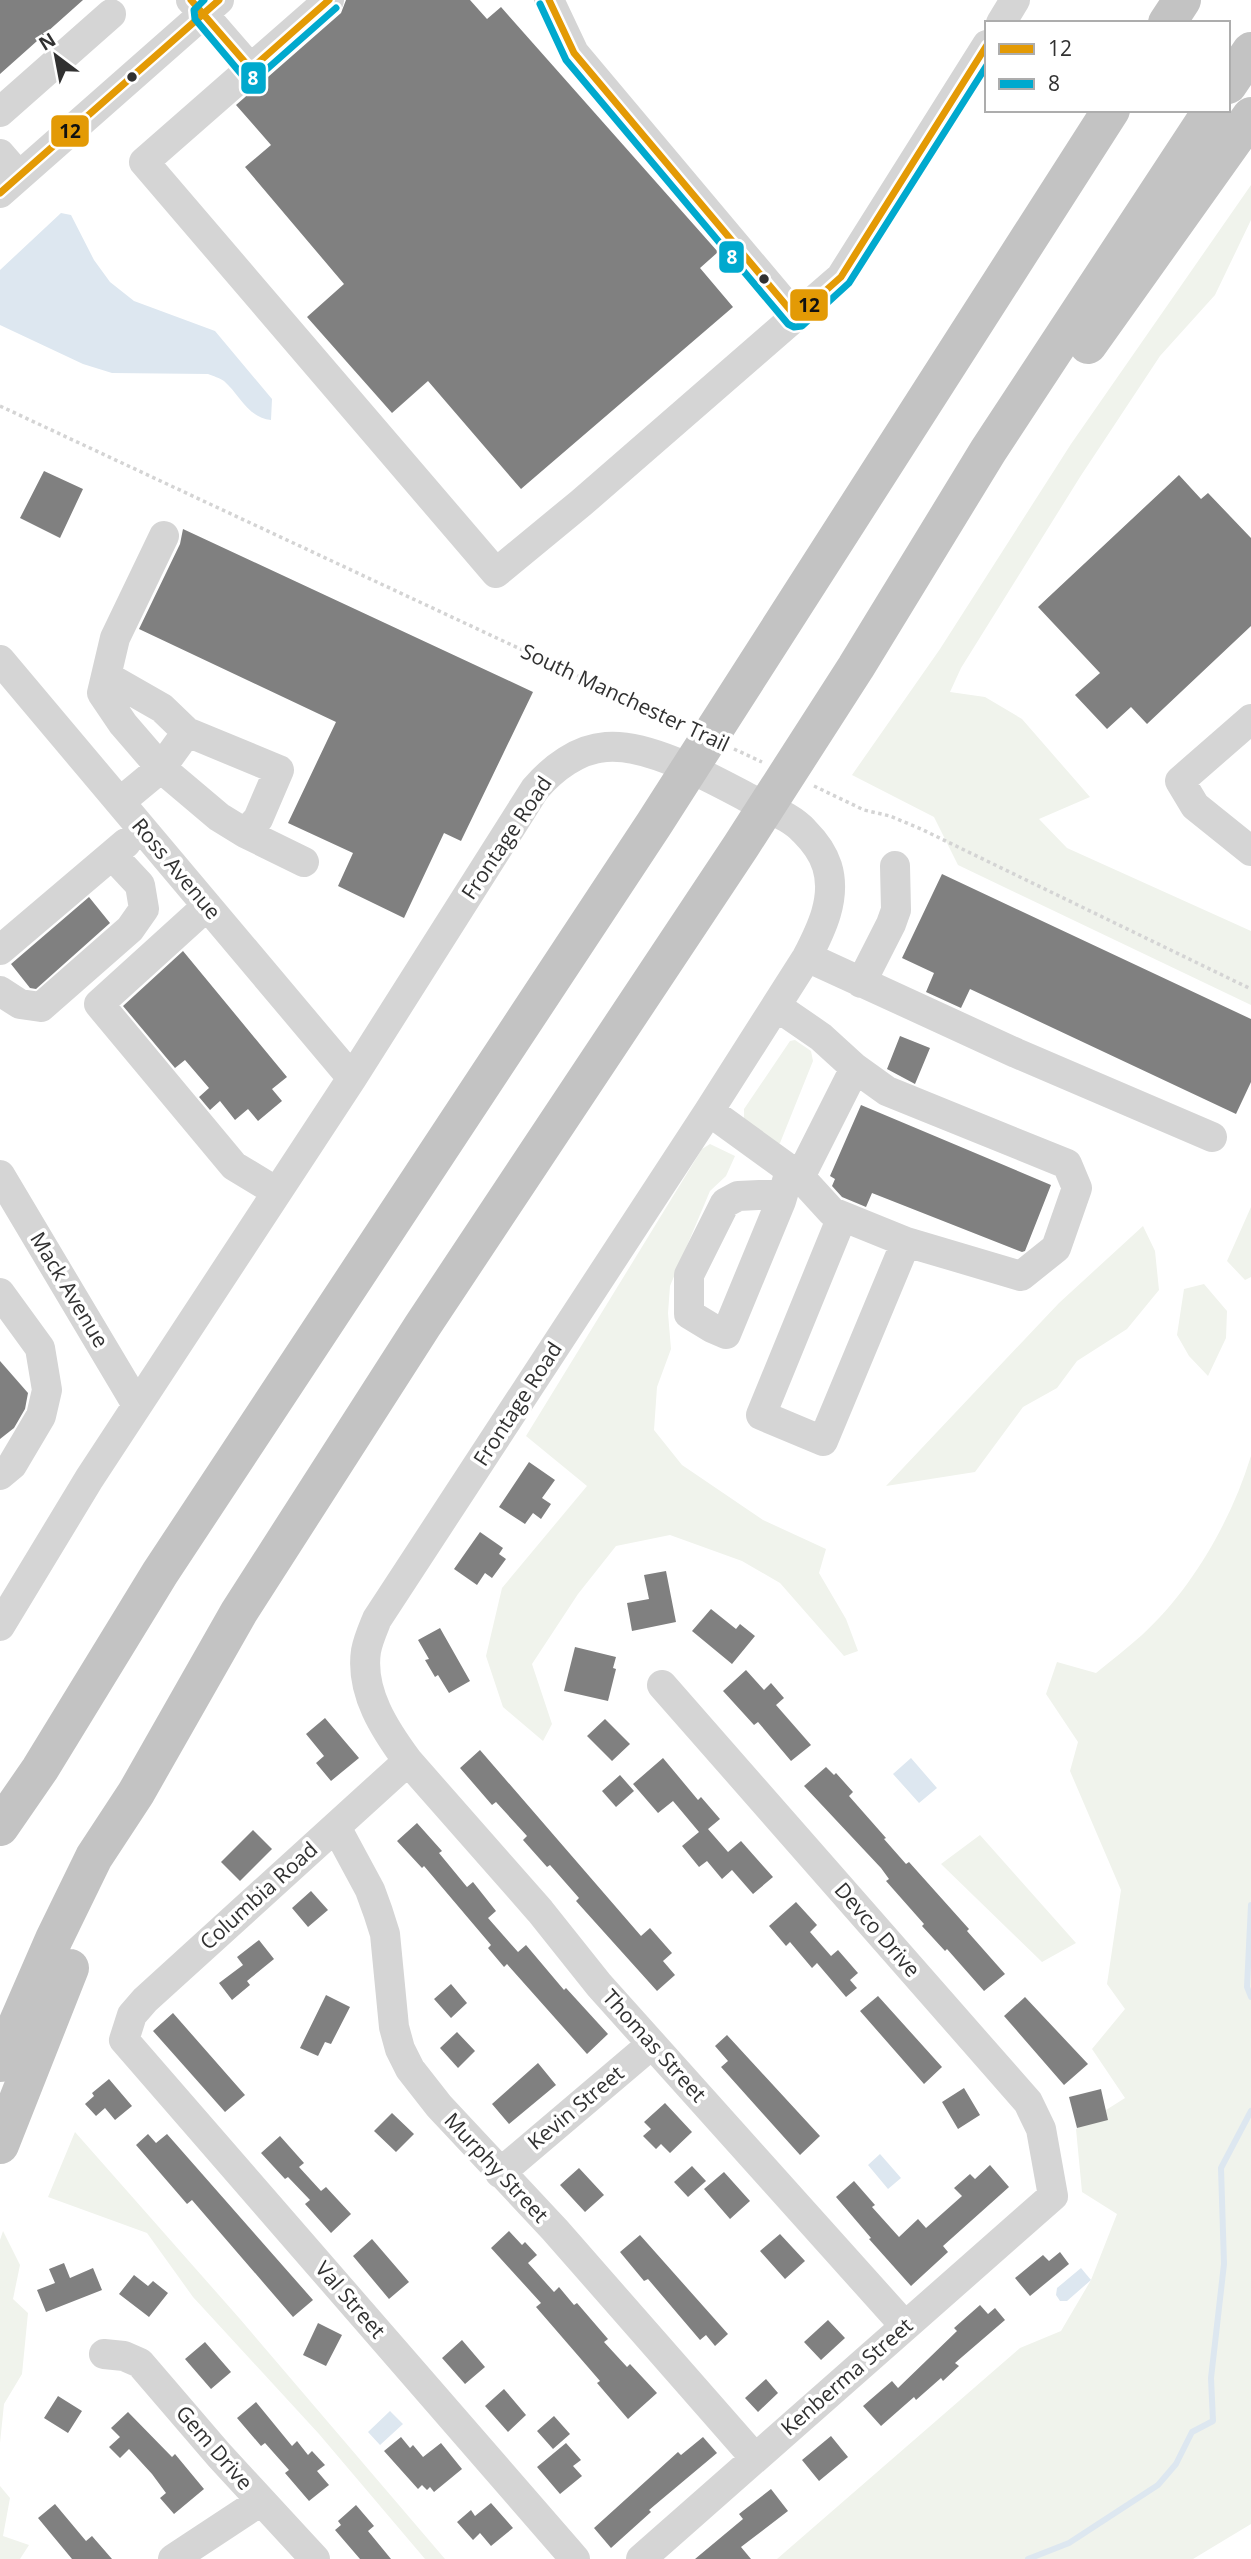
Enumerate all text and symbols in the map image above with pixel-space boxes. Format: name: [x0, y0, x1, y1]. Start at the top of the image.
north arrow: [21, 21, 91, 91]
legend: [985, 21, 1230, 112]
text: N: [34, 26, 60, 57]
text: 12: [1048, 34, 1072, 62]
line badge: 8: [240, 61, 267, 95]
text: 8: [248, 65, 259, 91]
text: 8: [1048, 69, 1060, 97]
unlabelled marker: [125, 70, 139, 84]
line badge: 12: [50, 114, 90, 148]
text: 12: [59, 118, 81, 144]
line badge: 8: [718, 240, 745, 274]
text: 8: [727, 244, 738, 270]
unlabelled marker: [757, 272, 771, 286]
line badge: 12: [789, 288, 829, 322]
text: 12: [798, 292, 820, 318]
street label: South Manchester Trail: [517, 636, 734, 758]
street label: Frontage Road: [455, 770, 558, 904]
street label: Ross Avenue: [126, 812, 227, 925]
street label: Mack Avenue: [24, 1226, 115, 1353]
street label: Frontage Road: [467, 1336, 568, 1471]
street label: Columbia Road: [194, 1835, 323, 1955]
street label: Devco Drive: [829, 1876, 927, 1983]
street label: Thomas Street: [597, 1983, 713, 2108]
street label: Kevin Street: [521, 2059, 629, 2156]
street label: Murphy Street: [439, 2106, 555, 2228]
street label: Val Street: [309, 2255, 392, 2344]
street label: Kenberma Street: [775, 2311, 918, 2441]
street label: Gem Drive: [170, 2399, 259, 2496]

